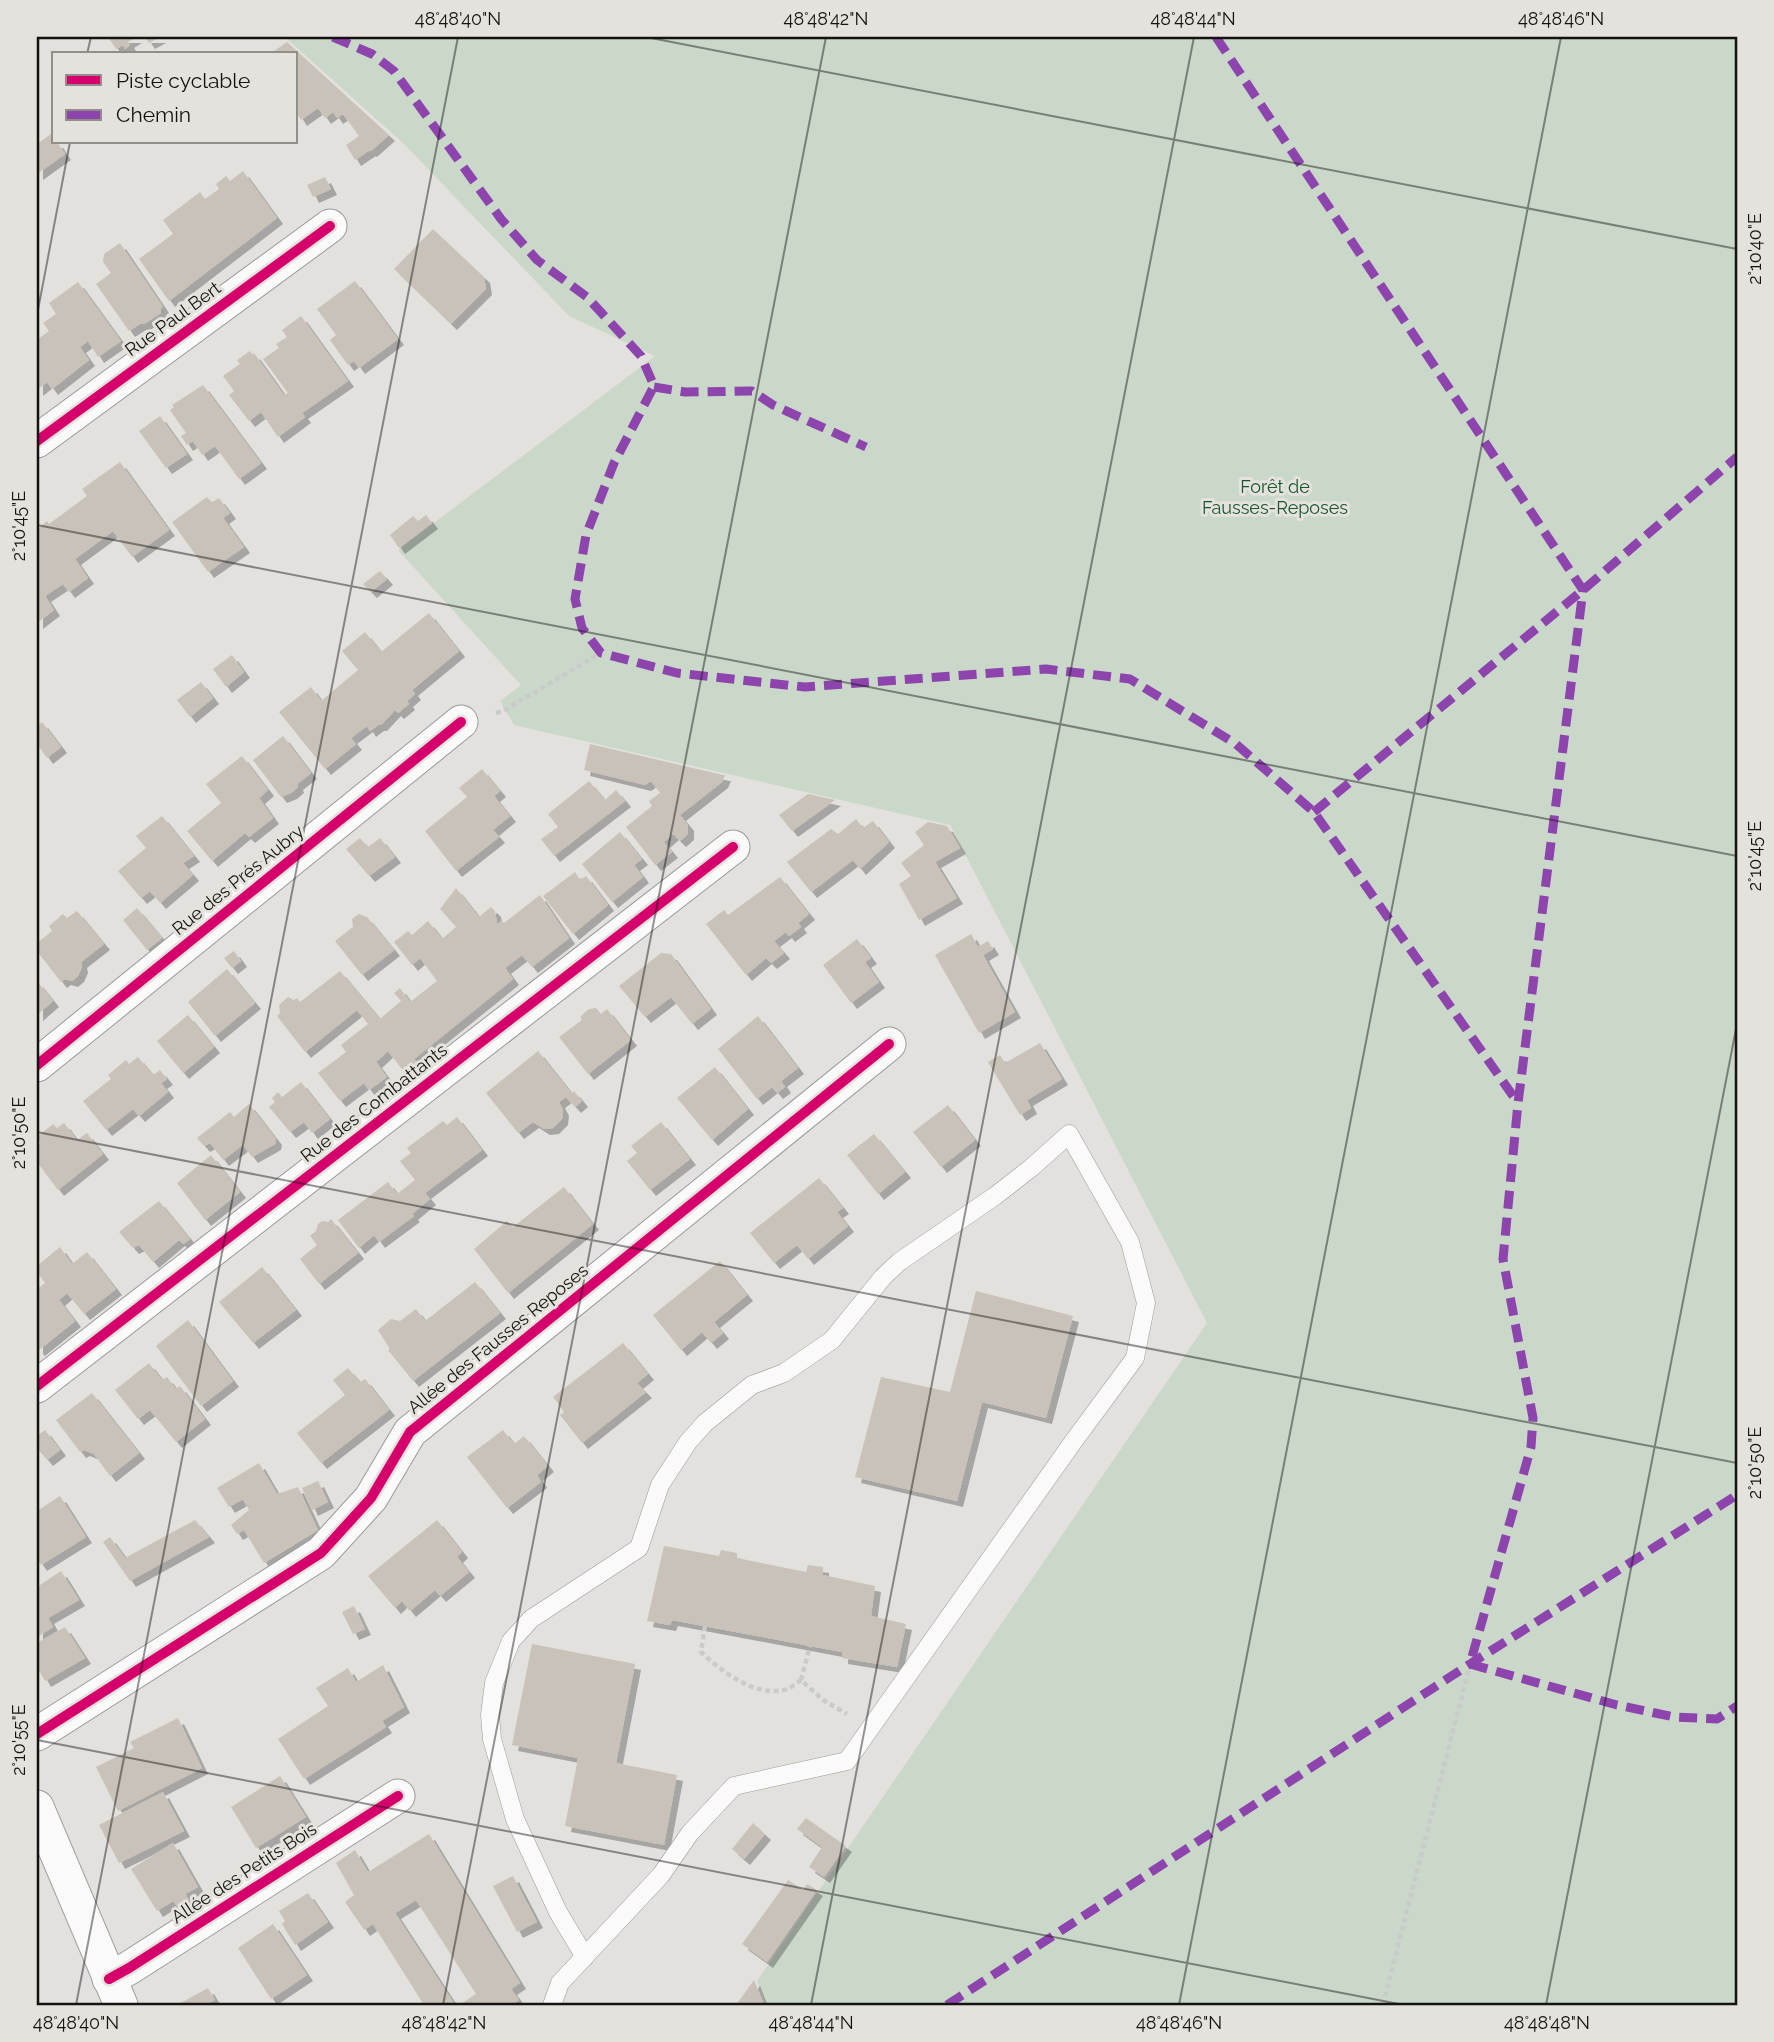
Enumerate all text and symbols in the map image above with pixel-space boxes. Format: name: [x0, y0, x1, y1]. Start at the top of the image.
text: 48°48'40"N: [415, 8, 501, 29]
text: 48°48'42"N: [784, 8, 868, 29]
text: 48°48'44"N: [1150, 8, 1236, 29]
text: 48°48'46"N: [1518, 8, 1604, 29]
legend: [52, 52, 298, 144]
text: Piste cyclable: [116, 68, 250, 93]
text: Chemin: [116, 102, 191, 127]
text: 2°10'40"E: [1744, 213, 1765, 285]
street label: Rue Paul Bert: [121, 277, 225, 360]
park label: Forêt de Fausses-Reposes: [1202, 476, 1348, 518]
text: 2°10'45"E: [8, 491, 29, 561]
street label: Rue des Prés Aubry: [168, 820, 308, 939]
text: 2°10'45"E: [1744, 821, 1765, 891]
street label: Rue des Combattants: [296, 1039, 451, 1166]
text: 2°10'50"E: [8, 1097, 29, 1169]
street label: Allée des Fausses Reposes: [403, 1259, 592, 1418]
text: 2°10'50"E: [1744, 1427, 1765, 1499]
text: 2°10'55"E: [8, 1704, 29, 1776]
street label: Allée des Petits Bois: [167, 1818, 320, 1927]
text: 48°48'40"N: [33, 2012, 119, 2033]
text: 48°48'42"N: [402, 2012, 486, 2033]
text: 48°48'44"N: [768, 2012, 854, 2033]
text: 48°48'46"N: [1136, 2012, 1222, 2033]
text: 48°48'48"N: [1504, 2012, 1590, 2033]

